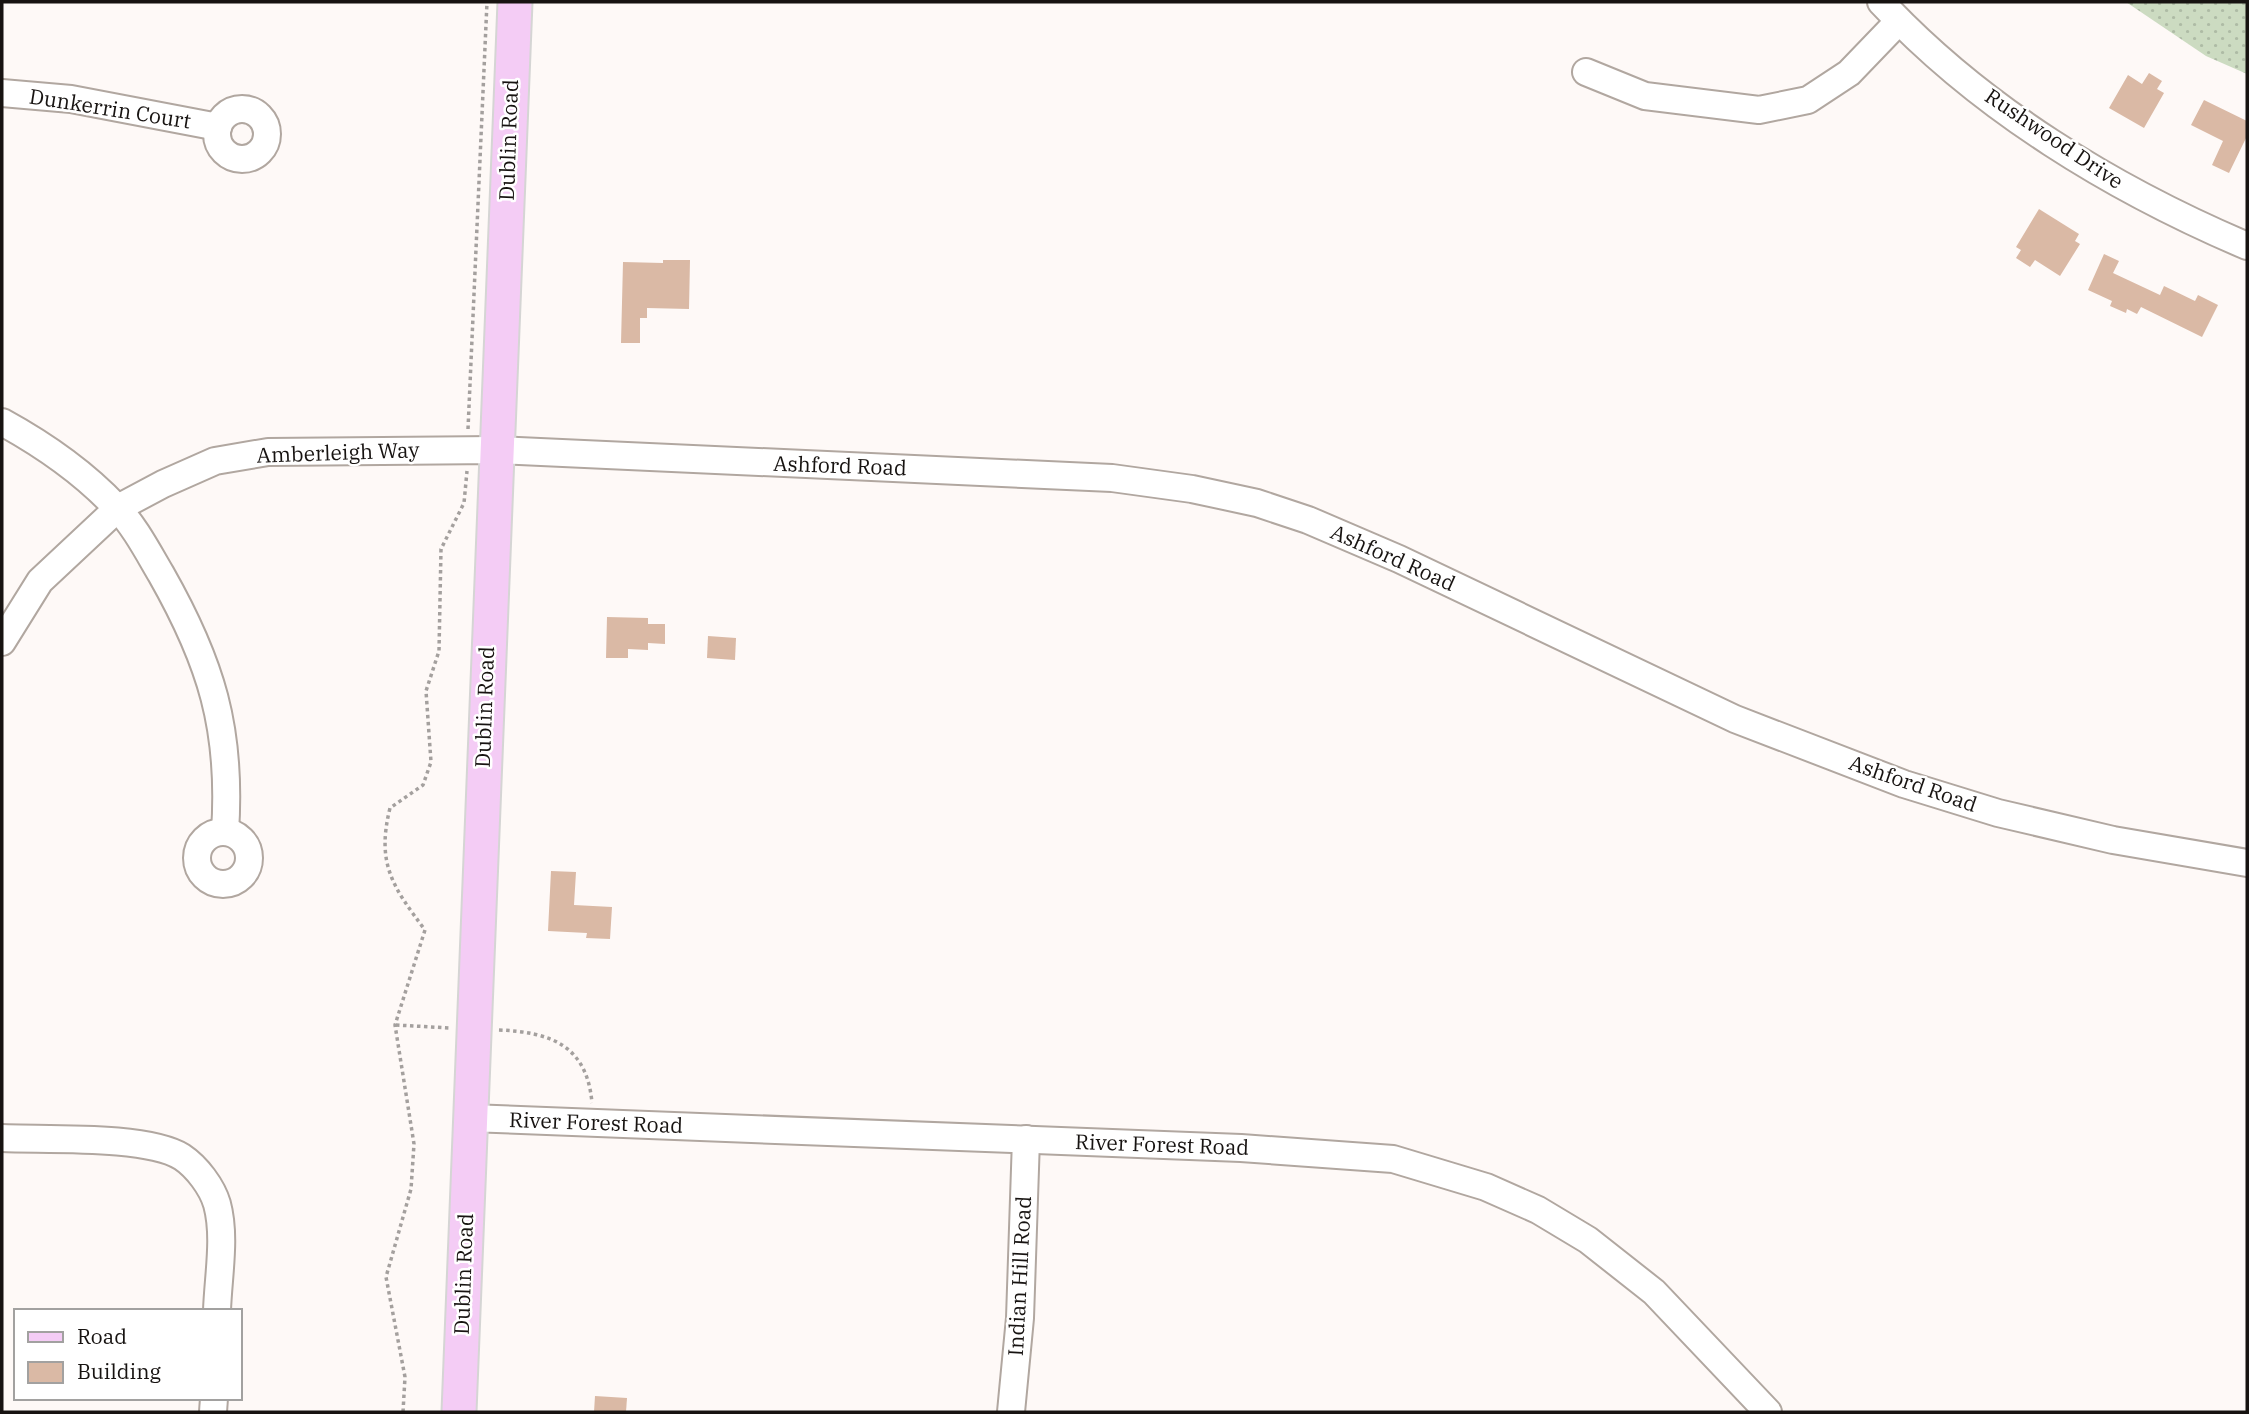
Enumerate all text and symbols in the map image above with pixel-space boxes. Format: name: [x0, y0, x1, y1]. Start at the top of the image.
street label: Dublin Road: [492, 78, 524, 201]
street label: Dunkerrin Court: [27, 81, 193, 135]
street label: Rushwood Drive: [1980, 82, 2129, 195]
street label: Amberleigh Way: [256, 435, 421, 469]
street label: Ashford Road: [773, 449, 908, 481]
street label: Ashford Road: [1327, 517, 1460, 597]
street label: Dublin Road: [468, 645, 500, 768]
street label: Ashford Road: [1846, 748, 1981, 818]
street label: River Forest Road: [508, 1105, 684, 1139]
street label: River Forest Road: [1074, 1127, 1250, 1161]
street label: Indian Hill Road: [1001, 1195, 1037, 1357]
street label: Dublin Road: [447, 1212, 479, 1335]
legend: [14, 1309, 242, 1400]
text: Road: [77, 1322, 127, 1350]
text: Building: [77, 1357, 162, 1385]

